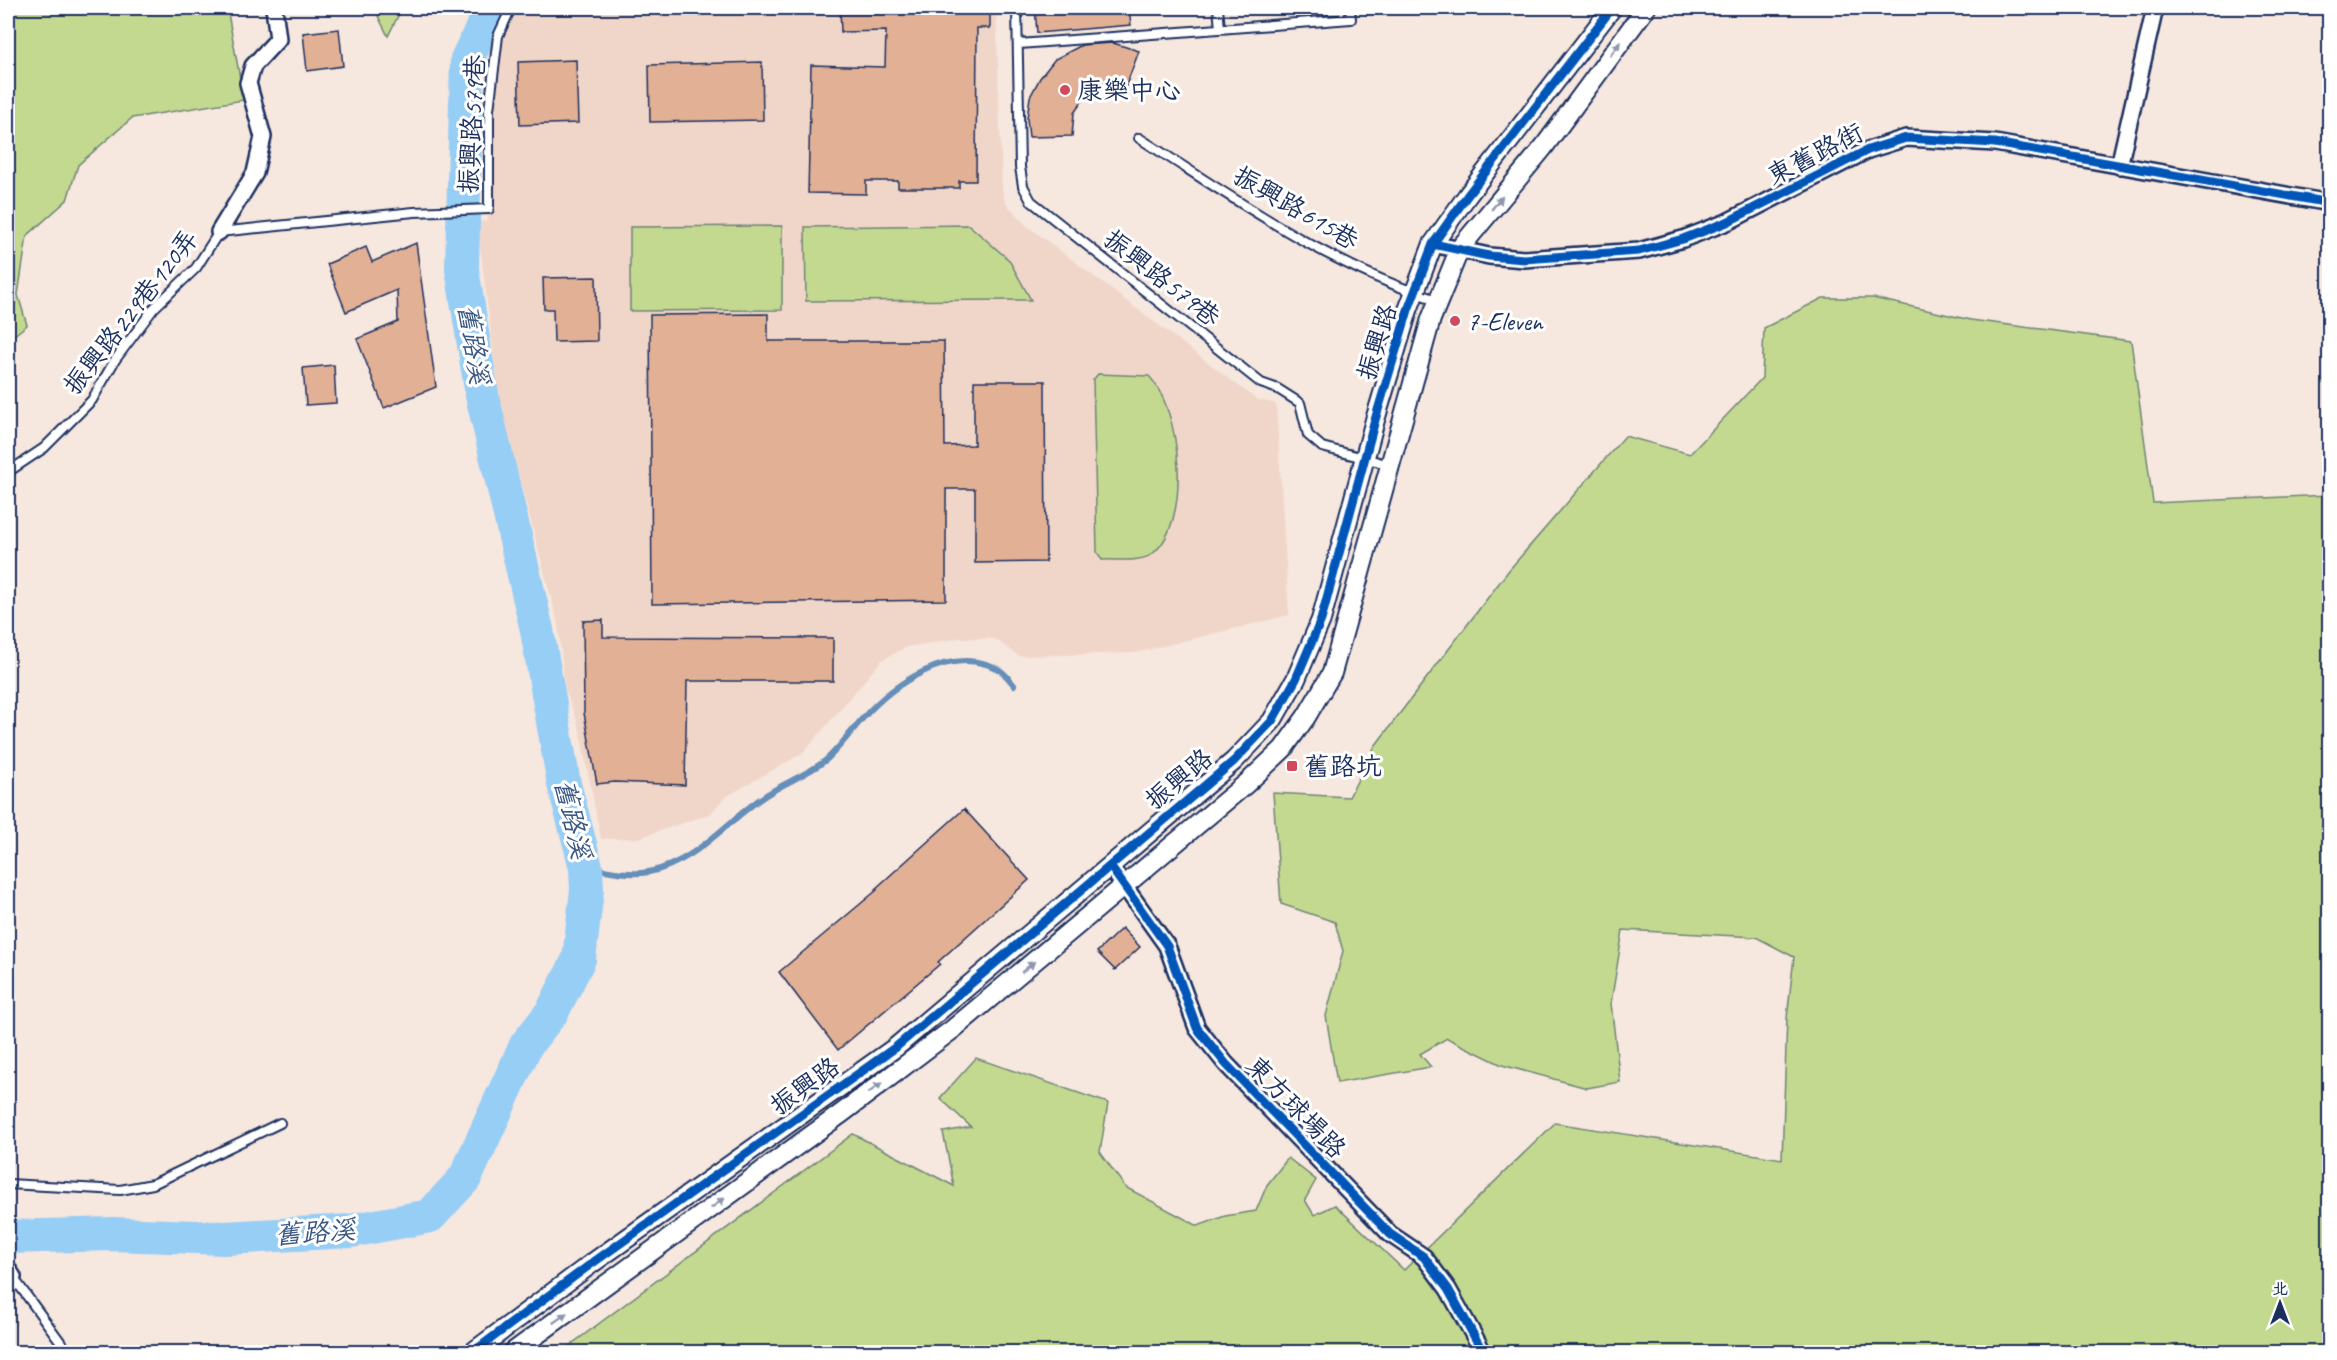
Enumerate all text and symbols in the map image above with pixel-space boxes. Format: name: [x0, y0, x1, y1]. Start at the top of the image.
one-way arrow: [1609, 41, 1621, 56]
street label: 振興路579巷: [452, 54, 492, 194]
place label: 康樂中心: [1077, 74, 1181, 107]
marker: 康樂中心: [1058, 83, 1072, 97]
street label: 東舊路街: [1761, 116, 1869, 192]
street label: 振興路615巷: [1228, 159, 1364, 257]
one-way arrow: [1490, 195, 1503, 211]
street label: 振興路579巷: [1097, 222, 1227, 334]
street label: 振興路229巷120弄: [56, 223, 206, 401]
street label: 振興路: [1350, 300, 1404, 384]
water label: 舊路溪: [451, 301, 497, 389]
place label: 7-Eleven: [1467, 305, 1544, 338]
marker: 7-Eleven: [1448, 314, 1462, 328]
street label: 振興路: [1139, 741, 1219, 817]
place label: 舊路坑: [1304, 750, 1382, 783]
marker: 舊路坑: [1285, 759, 1299, 773]
water label: 舊路溪: [547, 776, 599, 864]
one-way arrow: [1020, 961, 1035, 974]
street label: 東方球場路: [1239, 1049, 1353, 1165]
street label: 振興路: [764, 1050, 846, 1122]
one-way arrow: [867, 1082, 883, 1094]
one-way arrow: [711, 1198, 726, 1210]
water label: 舊路溪: [273, 1212, 359, 1252]
north arrow: [2250, 1273, 2310, 1333]
text: 北: [2272, 1279, 2288, 1299]
one-way arrow: [552, 1312, 568, 1324]

